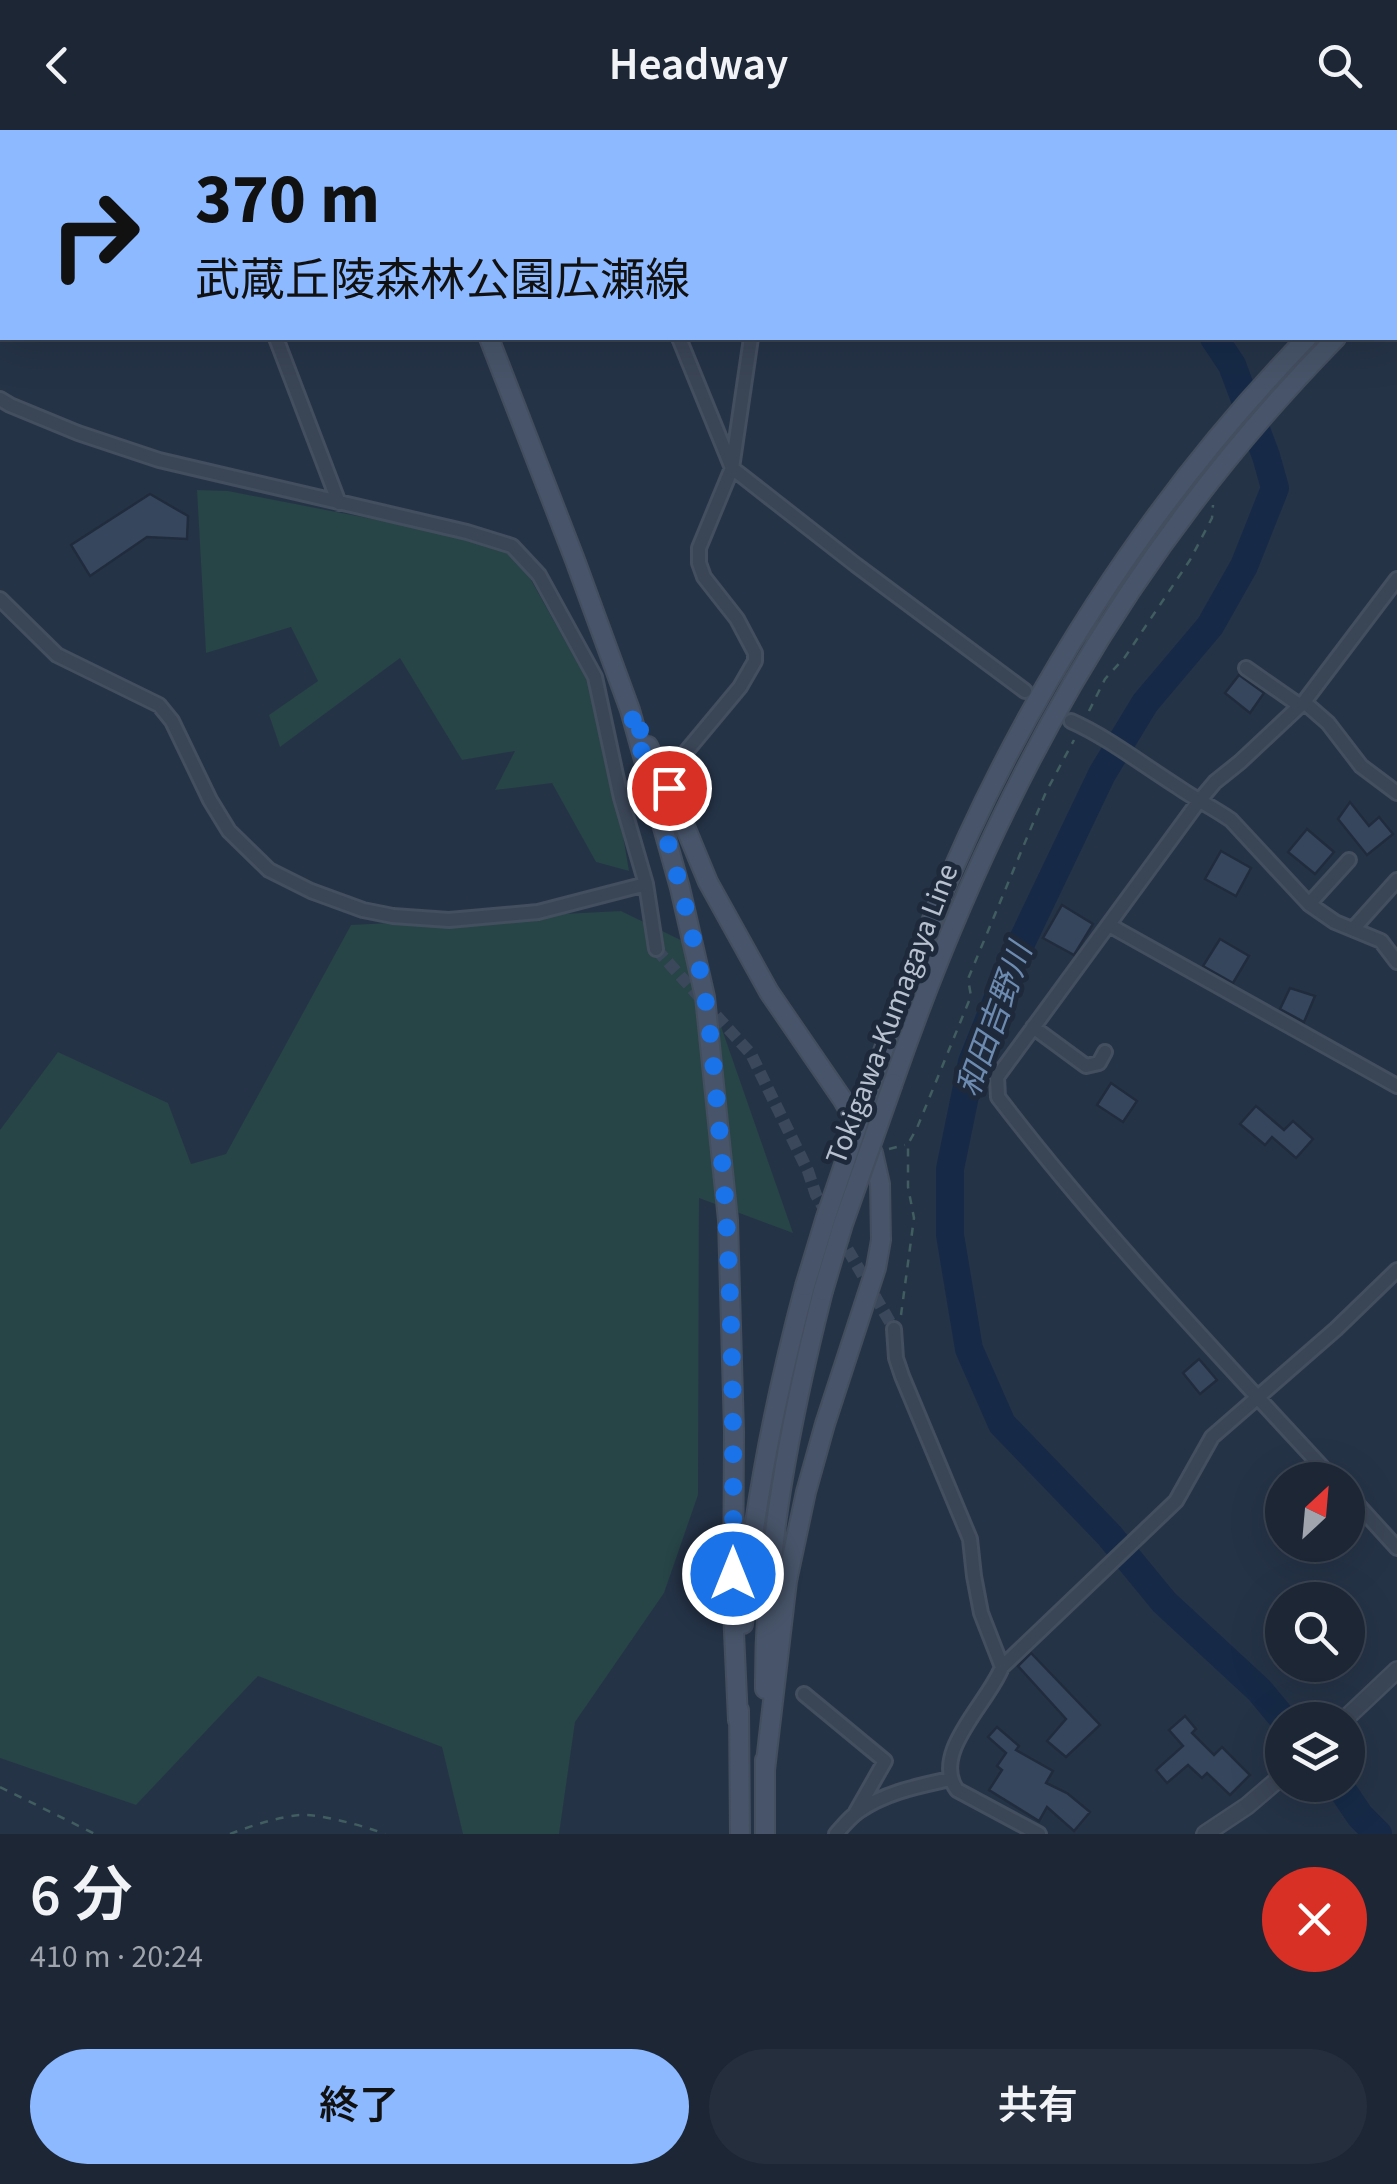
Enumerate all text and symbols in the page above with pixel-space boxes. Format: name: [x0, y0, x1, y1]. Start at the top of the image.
text: Headway: [609, 33, 788, 97]
icon: back: [30, 38, 85, 93]
icon: search: [1312, 38, 1367, 93]
text: 370 m: [195, 150, 380, 250]
icon: right: [30, 170, 160, 300]
text: 武蔵丘陵森林公園広瀬線: [195, 249, 690, 313]
pin: [627, 746, 712, 831]
icon: arrive: [642, 761, 697, 816]
street label: Tokigawa-Kumagaya Line: [815, 857, 969, 1171]
water label: 和田吉野川: [946, 934, 1045, 1103]
north arrow: [1265, 1462, 1365, 1562]
map controls: [1265, 1462, 1365, 1802]
position arrow: [681, 1522, 785, 1626]
button: search: [1265, 1582, 1365, 1682]
button: layers: [1265, 1702, 1365, 1802]
text: 6 分: [30, 1854, 133, 1939]
button: close: [1262, 1867, 1367, 1972]
text: 410 m · 20:24: [30, 1934, 203, 1980]
button: 終了: [30, 2049, 689, 2164]
button: 共有: [709, 2049, 1367, 2164]

